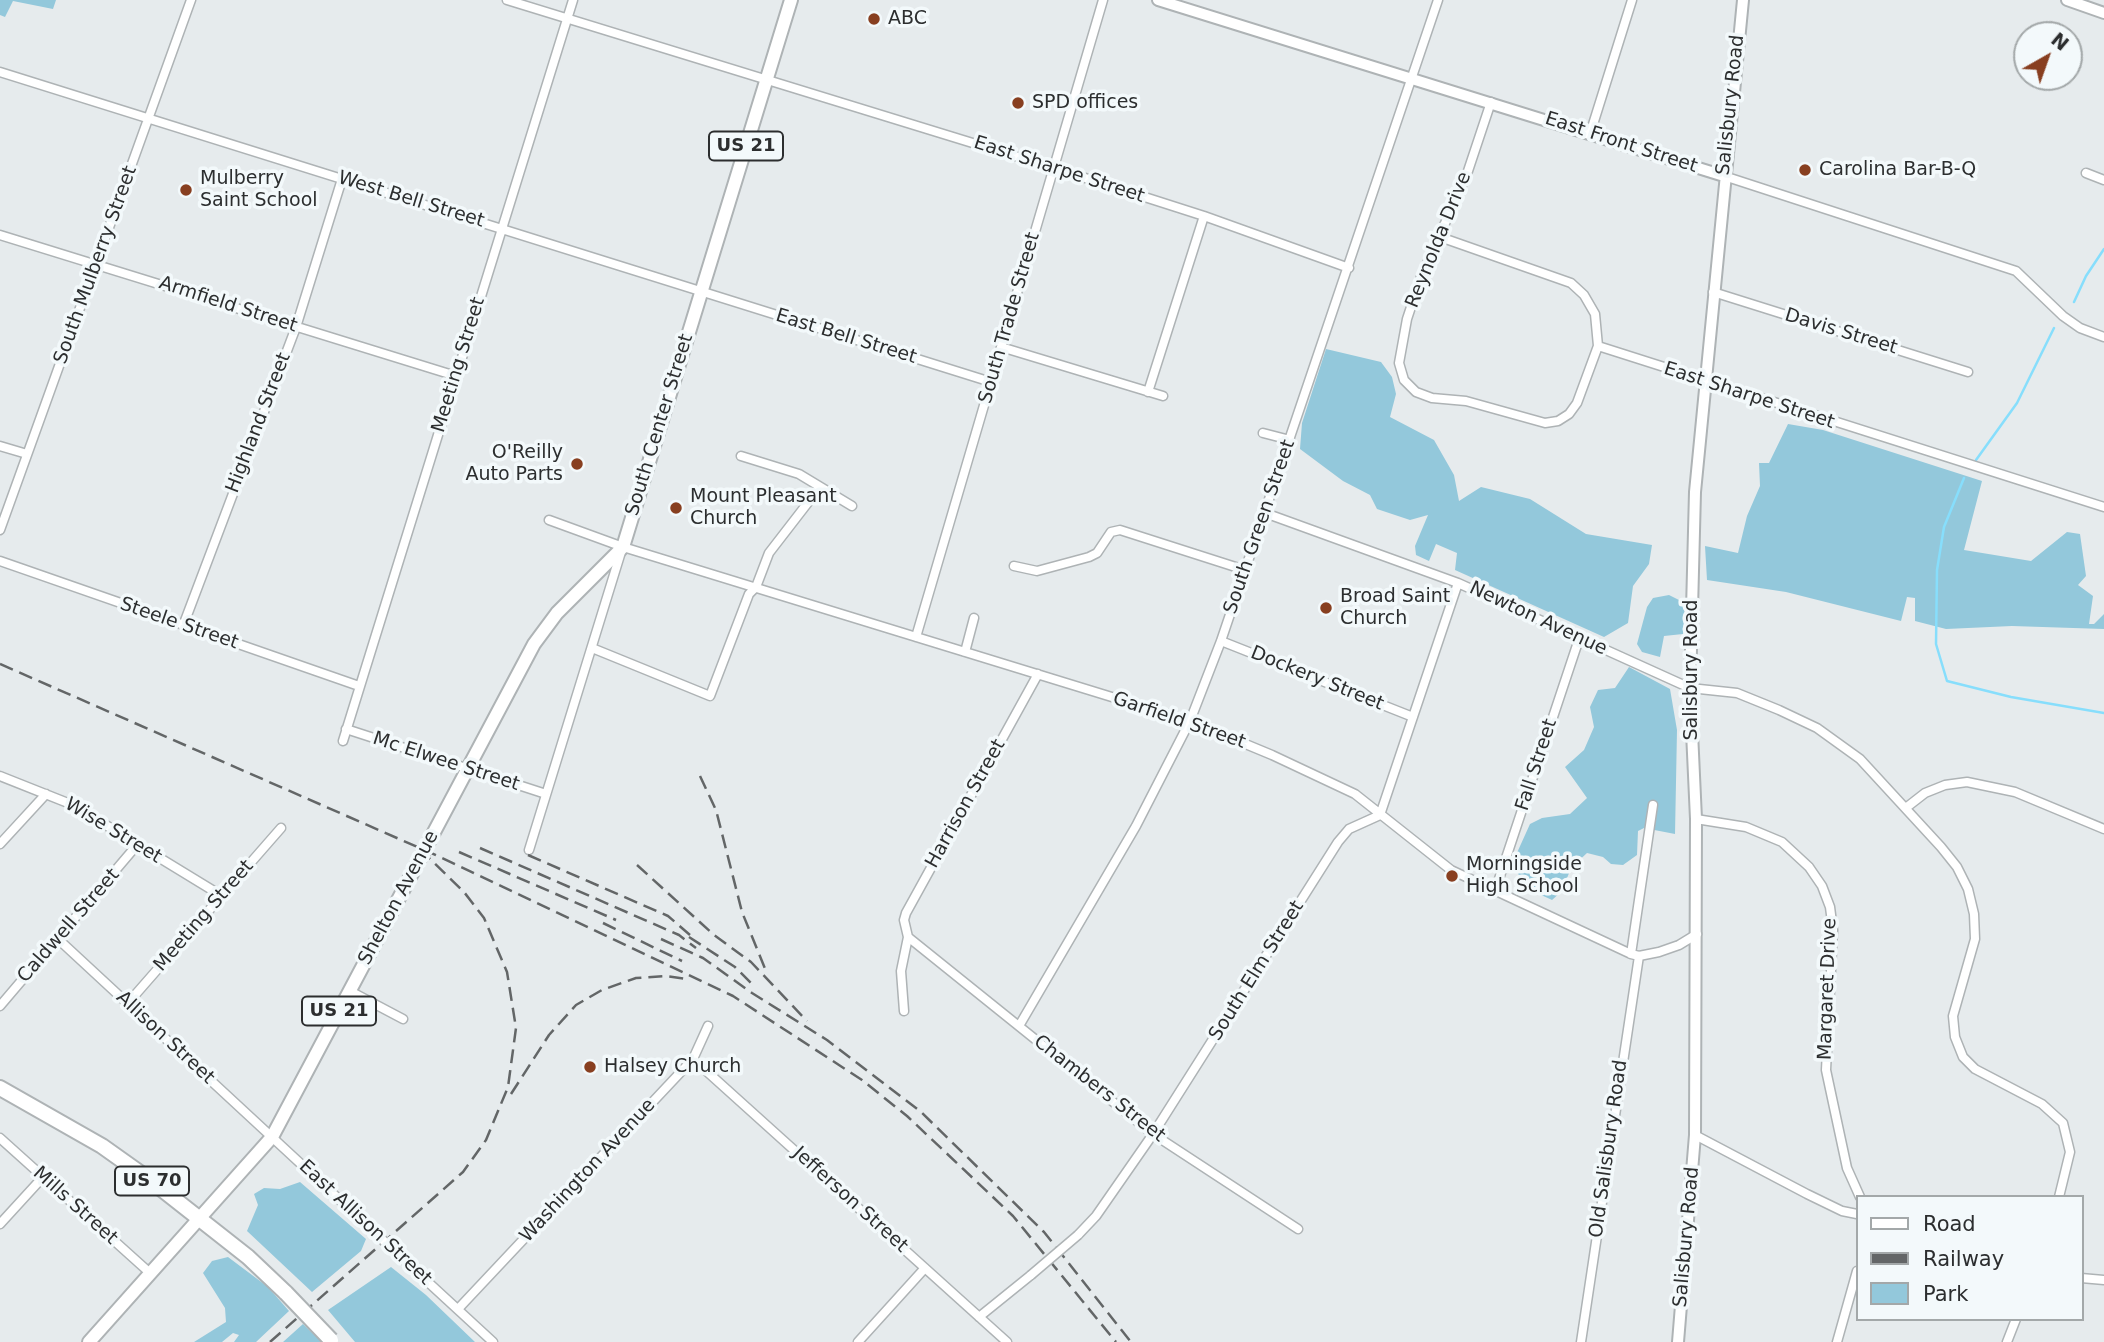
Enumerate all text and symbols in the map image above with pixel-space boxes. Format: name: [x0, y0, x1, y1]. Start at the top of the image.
place label: ABC: [888, 8, 927, 30]
marker: ABC: [866, 11, 882, 27]
north arrow: [2013, 21, 2083, 91]
text: N: [2047, 28, 2073, 55]
street label: Salisbury Road: [1712, 34, 1750, 176]
place label: SPD offices: [1032, 92, 1138, 114]
marker: SPD offices: [1010, 95, 1026, 111]
street label: East Front Street: [1542, 108, 1700, 178]
road number: US 21: [709, 132, 783, 160]
street label: East Sharpe Street: [971, 132, 1147, 208]
place label: Carolina Bar-B-Q: [1819, 159, 1976, 181]
marker: Carolina Bar-B-Q: [1797, 162, 1813, 178]
street label: South Mulberry Street: [50, 163, 142, 367]
street label: West Bell Street: [335, 167, 487, 233]
place label: Mulberry Saint School: [200, 168, 318, 212]
street label: Reynolda Drive: [1401, 169, 1477, 311]
marker: Mulberry Saint School: [178, 182, 194, 198]
street label: South Trade Street: [975, 230, 1045, 406]
street label: Armfield Street: [156, 272, 300, 338]
street label: Meeting Street: [428, 295, 490, 435]
street label: Davis Street: [1782, 304, 1900, 360]
street label: East Bell Street: [773, 305, 919, 369]
street label: South Center Street: [621, 331, 699, 519]
street label: Highland Street: [222, 350, 296, 496]
street label: East Sharpe Street: [1661, 358, 1837, 434]
street label: South Green Street: [1220, 437, 1300, 617]
place label: O'Reilly Auto Parts: [465, 442, 563, 486]
marker: O'Reilly Auto Parts: [569, 456, 585, 472]
place label: Mount Pleasant Church: [690, 486, 837, 530]
marker: Mount Pleasant Church: [668, 500, 684, 516]
street label: Newton Avenue: [1466, 577, 1610, 661]
place label: Broad Saint Church: [1340, 586, 1450, 630]
street label: Steele Street: [117, 593, 241, 655]
street label: Salisbury Road: [1681, 599, 1703, 741]
marker: Broad Saint Church: [1318, 600, 1334, 616]
street label: Dockery Street: [1247, 642, 1387, 716]
street label: Garfield Street: [1110, 688, 1248, 754]
street label: Fall Street: [1511, 716, 1563, 814]
street label: Mc Elwee Street: [370, 728, 522, 796]
street label: Harrison Street: [921, 736, 1011, 872]
street label: Wise Street: [60, 793, 166, 869]
street label: Shelton Avenue: [354, 827, 444, 969]
place label: Morningside High School: [1466, 854, 1582, 898]
street label: Meeting Street: [149, 856, 259, 976]
street label: Caldwell Street: [13, 864, 125, 988]
marker: Morningside High School: [1444, 868, 1460, 884]
street label: South Elm Street: [1205, 897, 1309, 1045]
street label: Margaret Drive: [1814, 917, 1842, 1061]
street label: Allison Street: [111, 987, 219, 1089]
road number: US 21: [302, 996, 376, 1026]
street label: Chambers Street: [1029, 1031, 1169, 1147]
place label: Halsey Church: [604, 1056, 741, 1078]
marker: Halsey Church: [582, 1059, 598, 1075]
street label: Old Salisbury Road: [1585, 1059, 1633, 1239]
street label: Washington Avenue: [515, 1094, 661, 1248]
street label: Jefferson Street: [788, 1142, 912, 1258]
street label: East Allison Street: [294, 1156, 436, 1290]
street label: Mills Street: [28, 1162, 122, 1250]
road number: US 70: [115, 1166, 189, 1196]
street label: Salisbury Road: [1669, 1166, 1705, 1308]
legend: [1856, 1195, 2083, 1321]
text: Road: [1923, 1212, 1976, 1236]
text: Railway: [1923, 1247, 2004, 1271]
text: Park: [1923, 1282, 1968, 1306]

